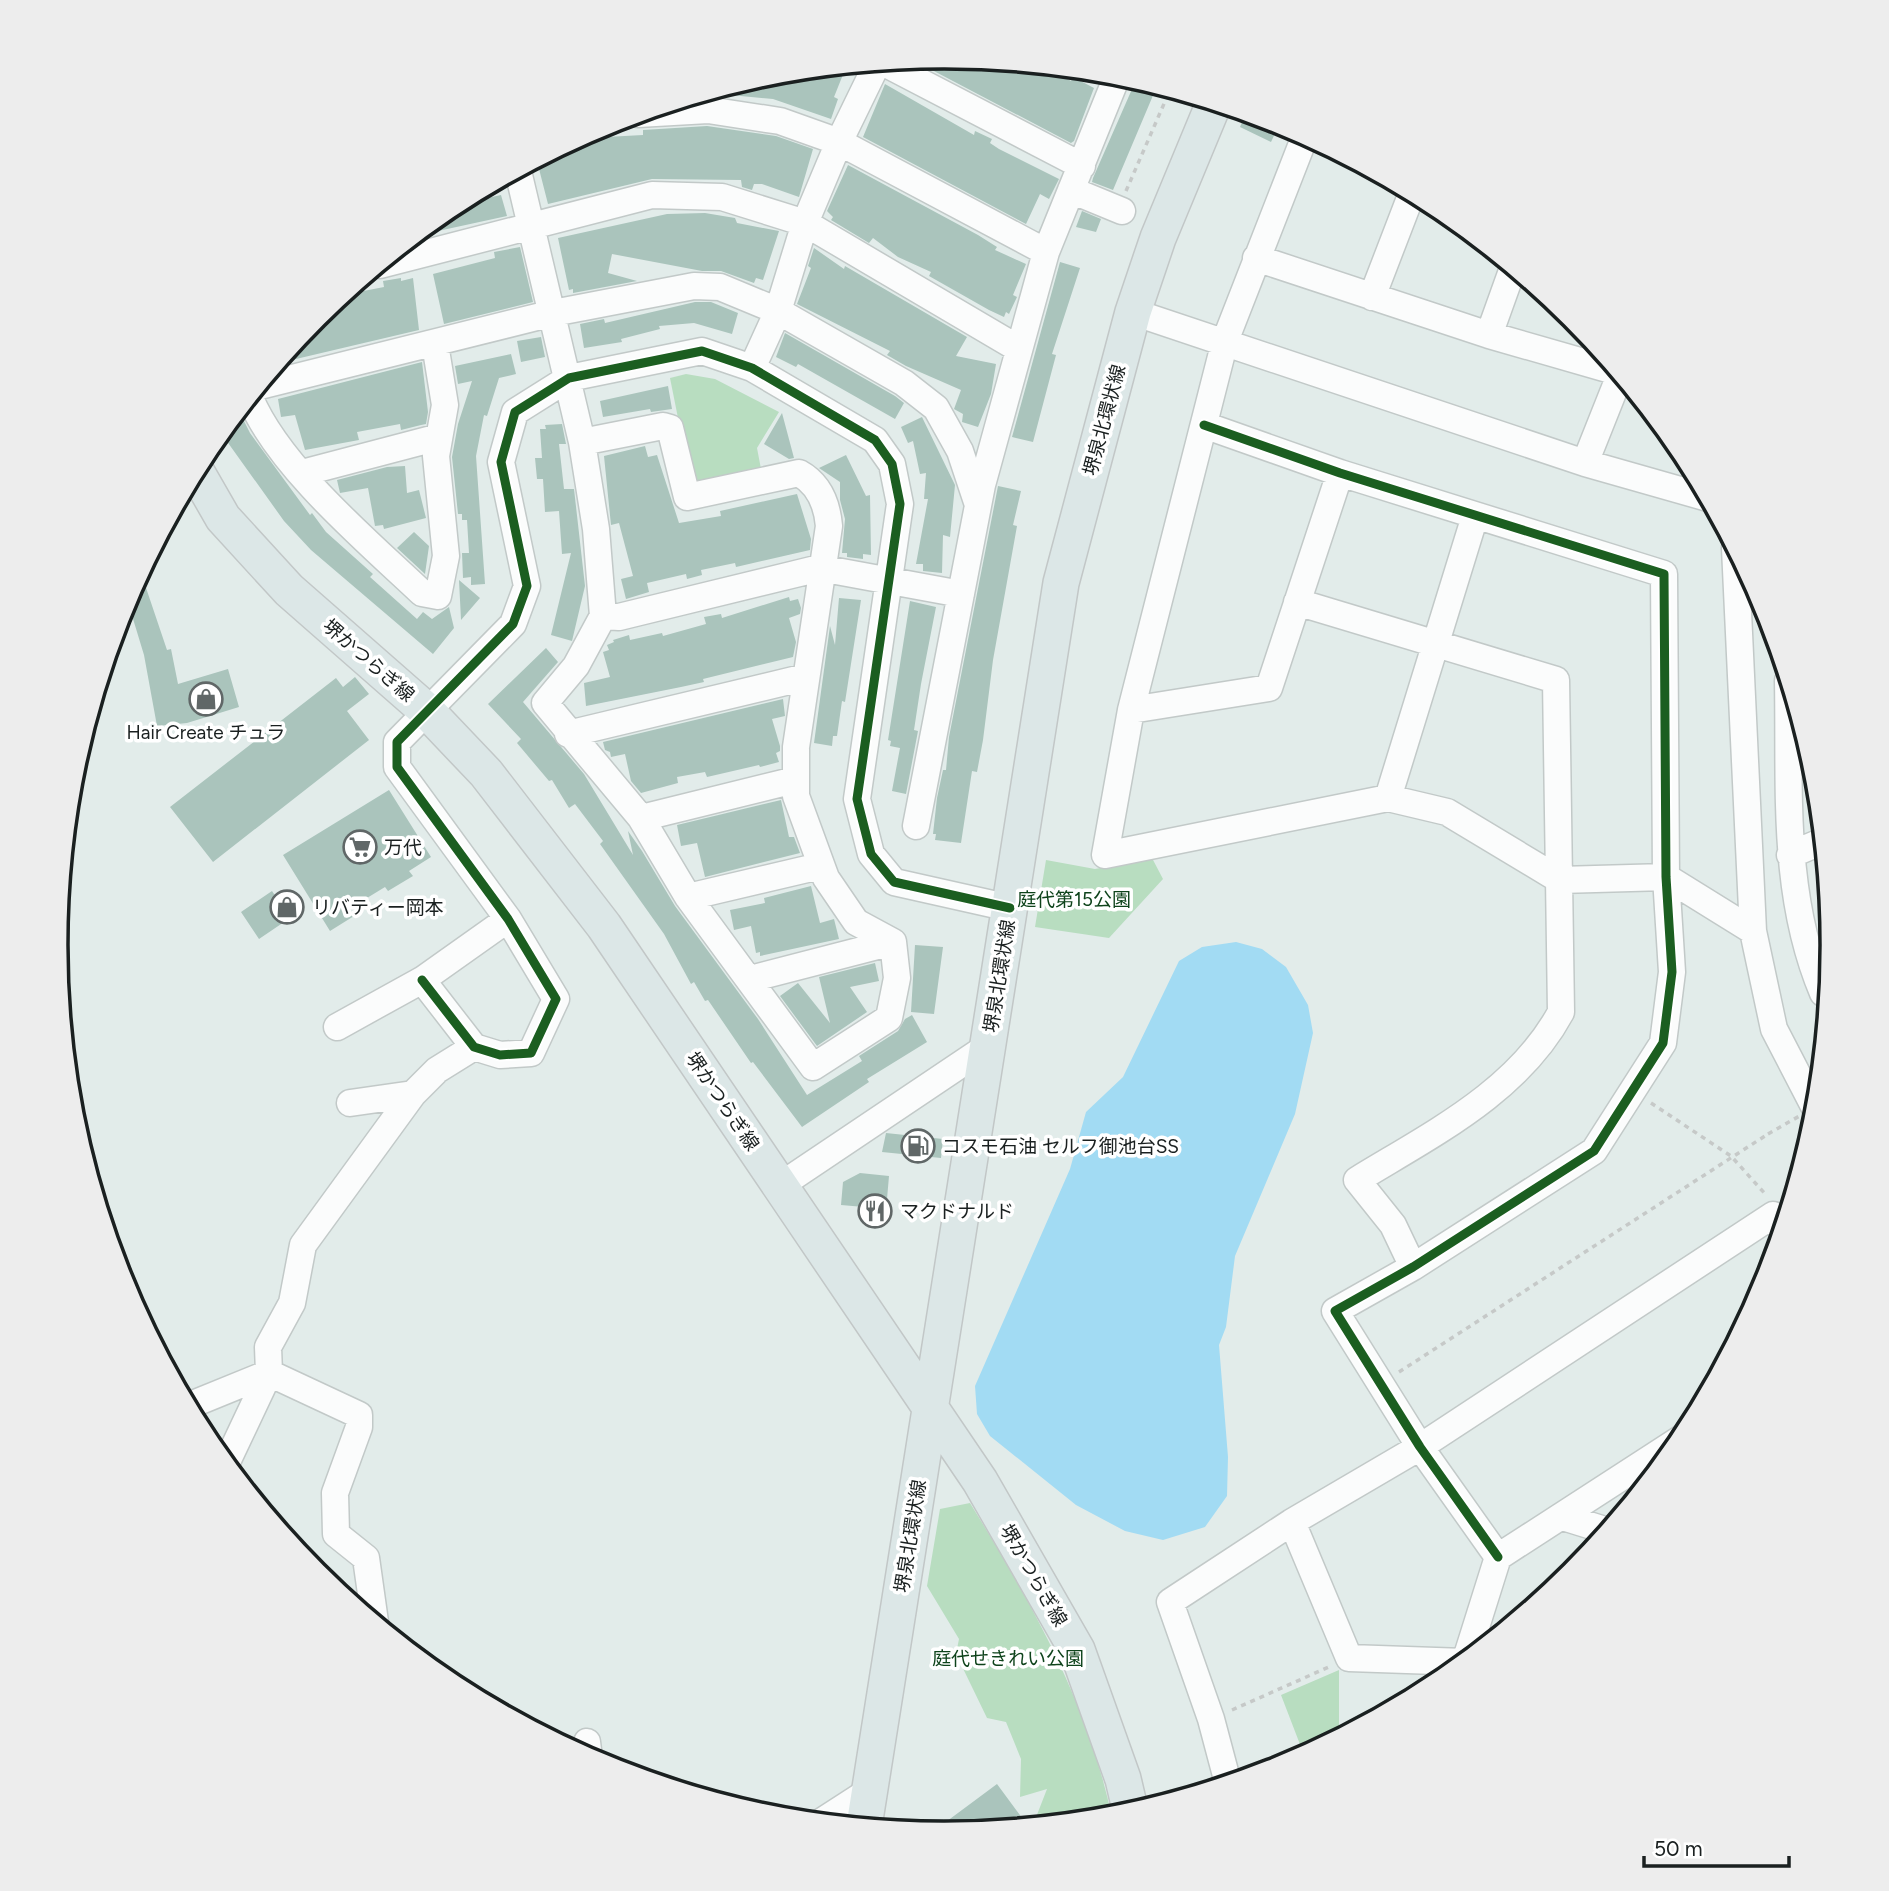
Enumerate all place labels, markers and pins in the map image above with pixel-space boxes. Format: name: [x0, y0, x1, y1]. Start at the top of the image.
shop icon: Hair Create チュラ: [187, 680, 225, 718]
place label: Hair Create チュラ: [127, 721, 285, 744]
supermarket icon: 万代: [341, 828, 379, 866]
place label: 万代: [384, 836, 422, 859]
shop icon: リバティー岡本: [268, 888, 306, 926]
place label: リバティー岡本: [312, 896, 444, 919]
fuel station icon: コスモ石油 セルフ御池台SS: [899, 1127, 937, 1165]
place label: コスモ石油 セルフ御池台SS: [942, 1135, 1179, 1158]
restaurant icon: マクドナルド: [856, 1192, 894, 1230]
place label: マクドナルド: [900, 1200, 1014, 1223]

